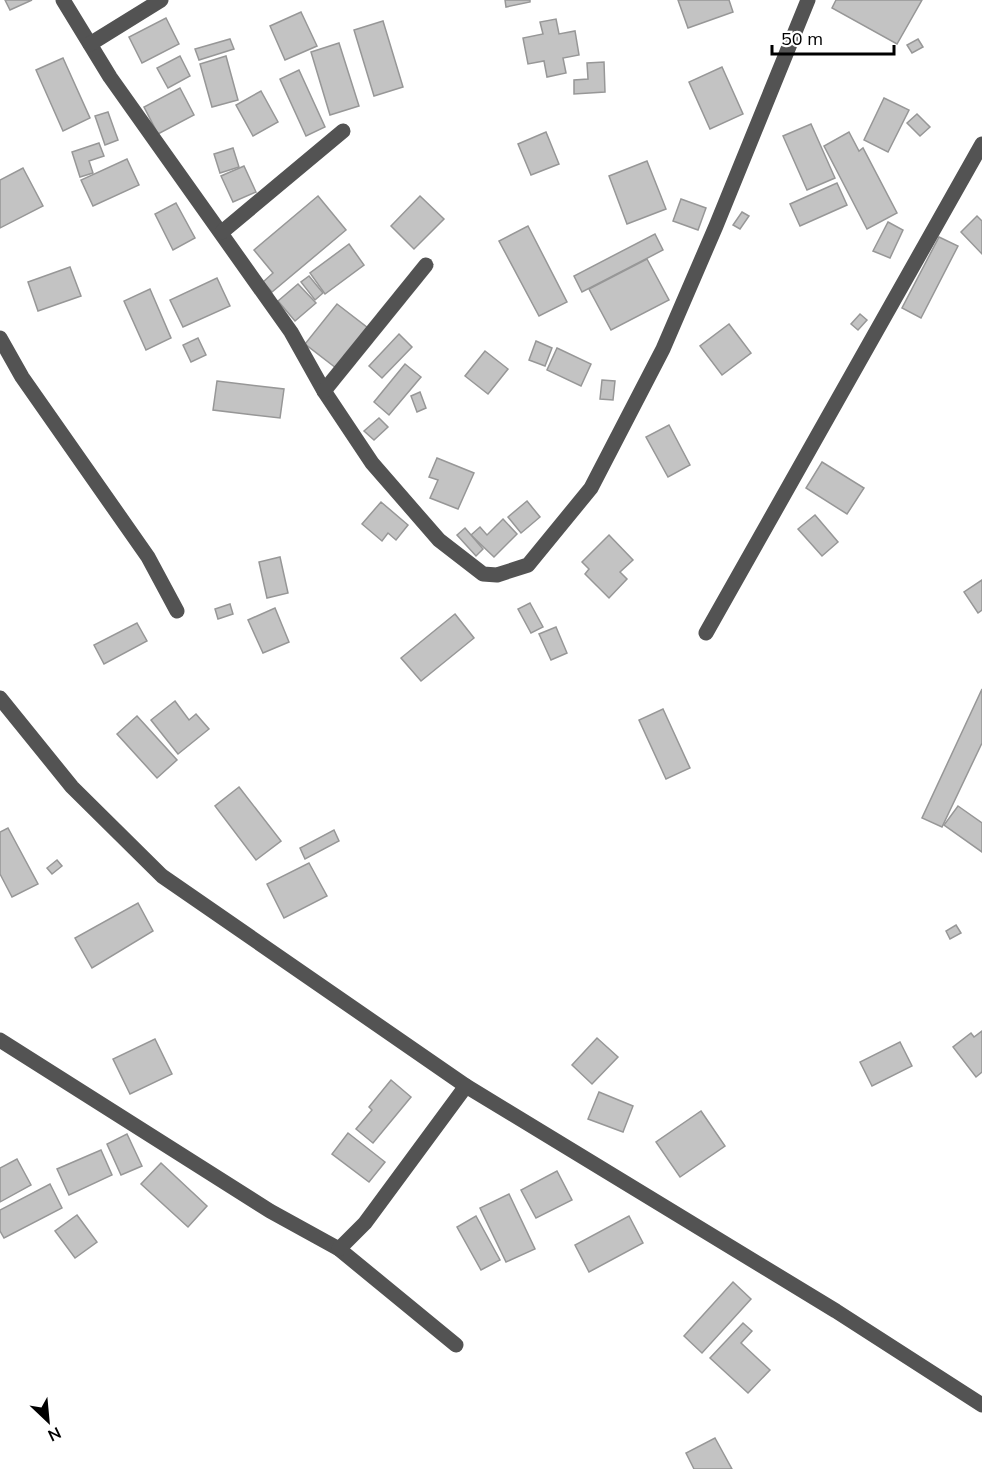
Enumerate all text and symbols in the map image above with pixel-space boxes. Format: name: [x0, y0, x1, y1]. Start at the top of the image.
scale bar: [772, 18, 894, 56]
text: 50 m: [781, 27, 823, 50]
north arrow: [18, 1391, 78, 1451]
text: N: [45, 1423, 64, 1446]

